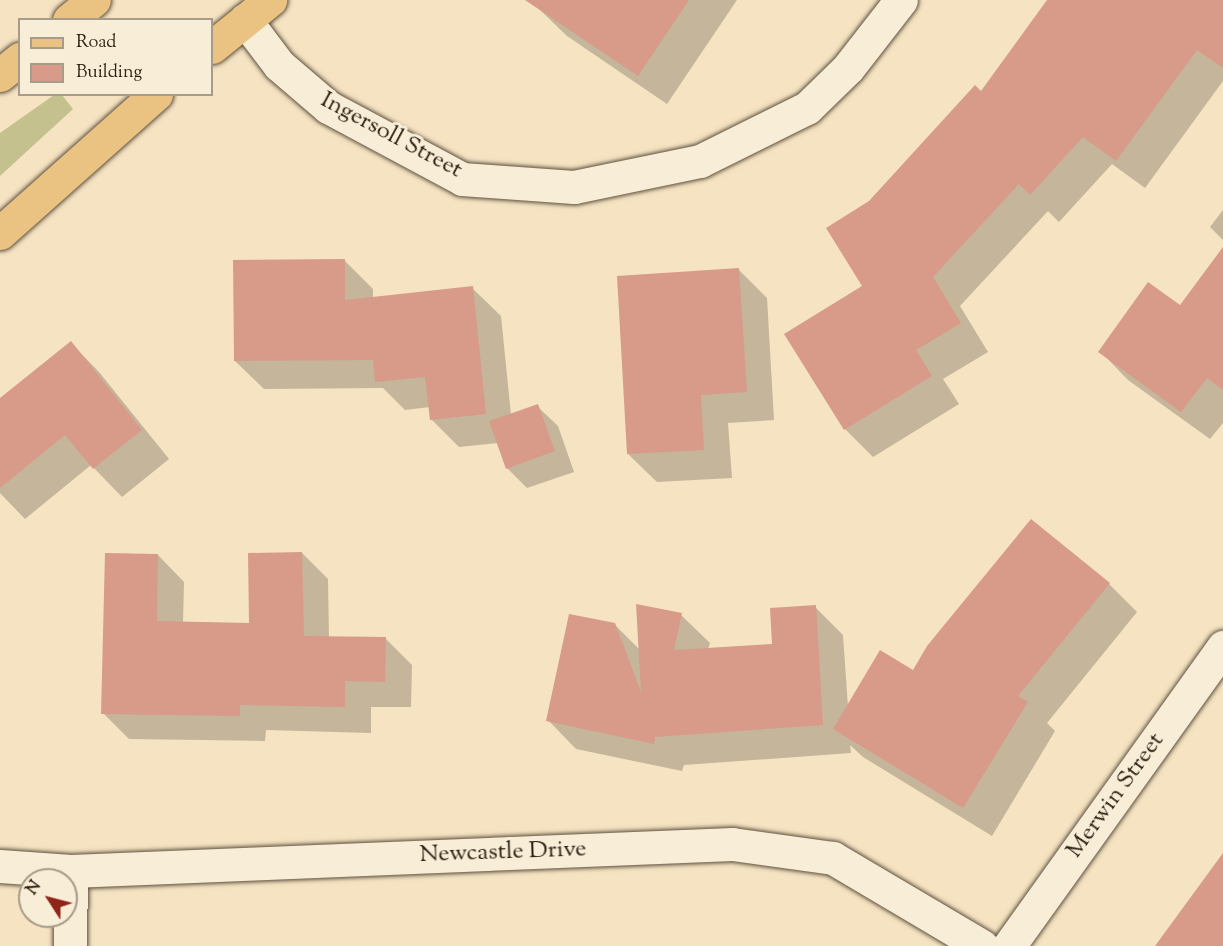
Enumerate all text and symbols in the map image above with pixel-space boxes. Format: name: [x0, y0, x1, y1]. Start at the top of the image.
legend: [18, 18, 213, 96]
text: Road: [76, 30, 116, 56]
text: Building: [76, 60, 142, 86]
street label: Ingersoll Street: [315, 87, 467, 185]
street label: Merwin Street: [1061, 728, 1171, 864]
street label: Newcastle Drive: [419, 836, 587, 870]
north arrow: [18, 868, 78, 928]
text: N: [22, 876, 48, 900]

